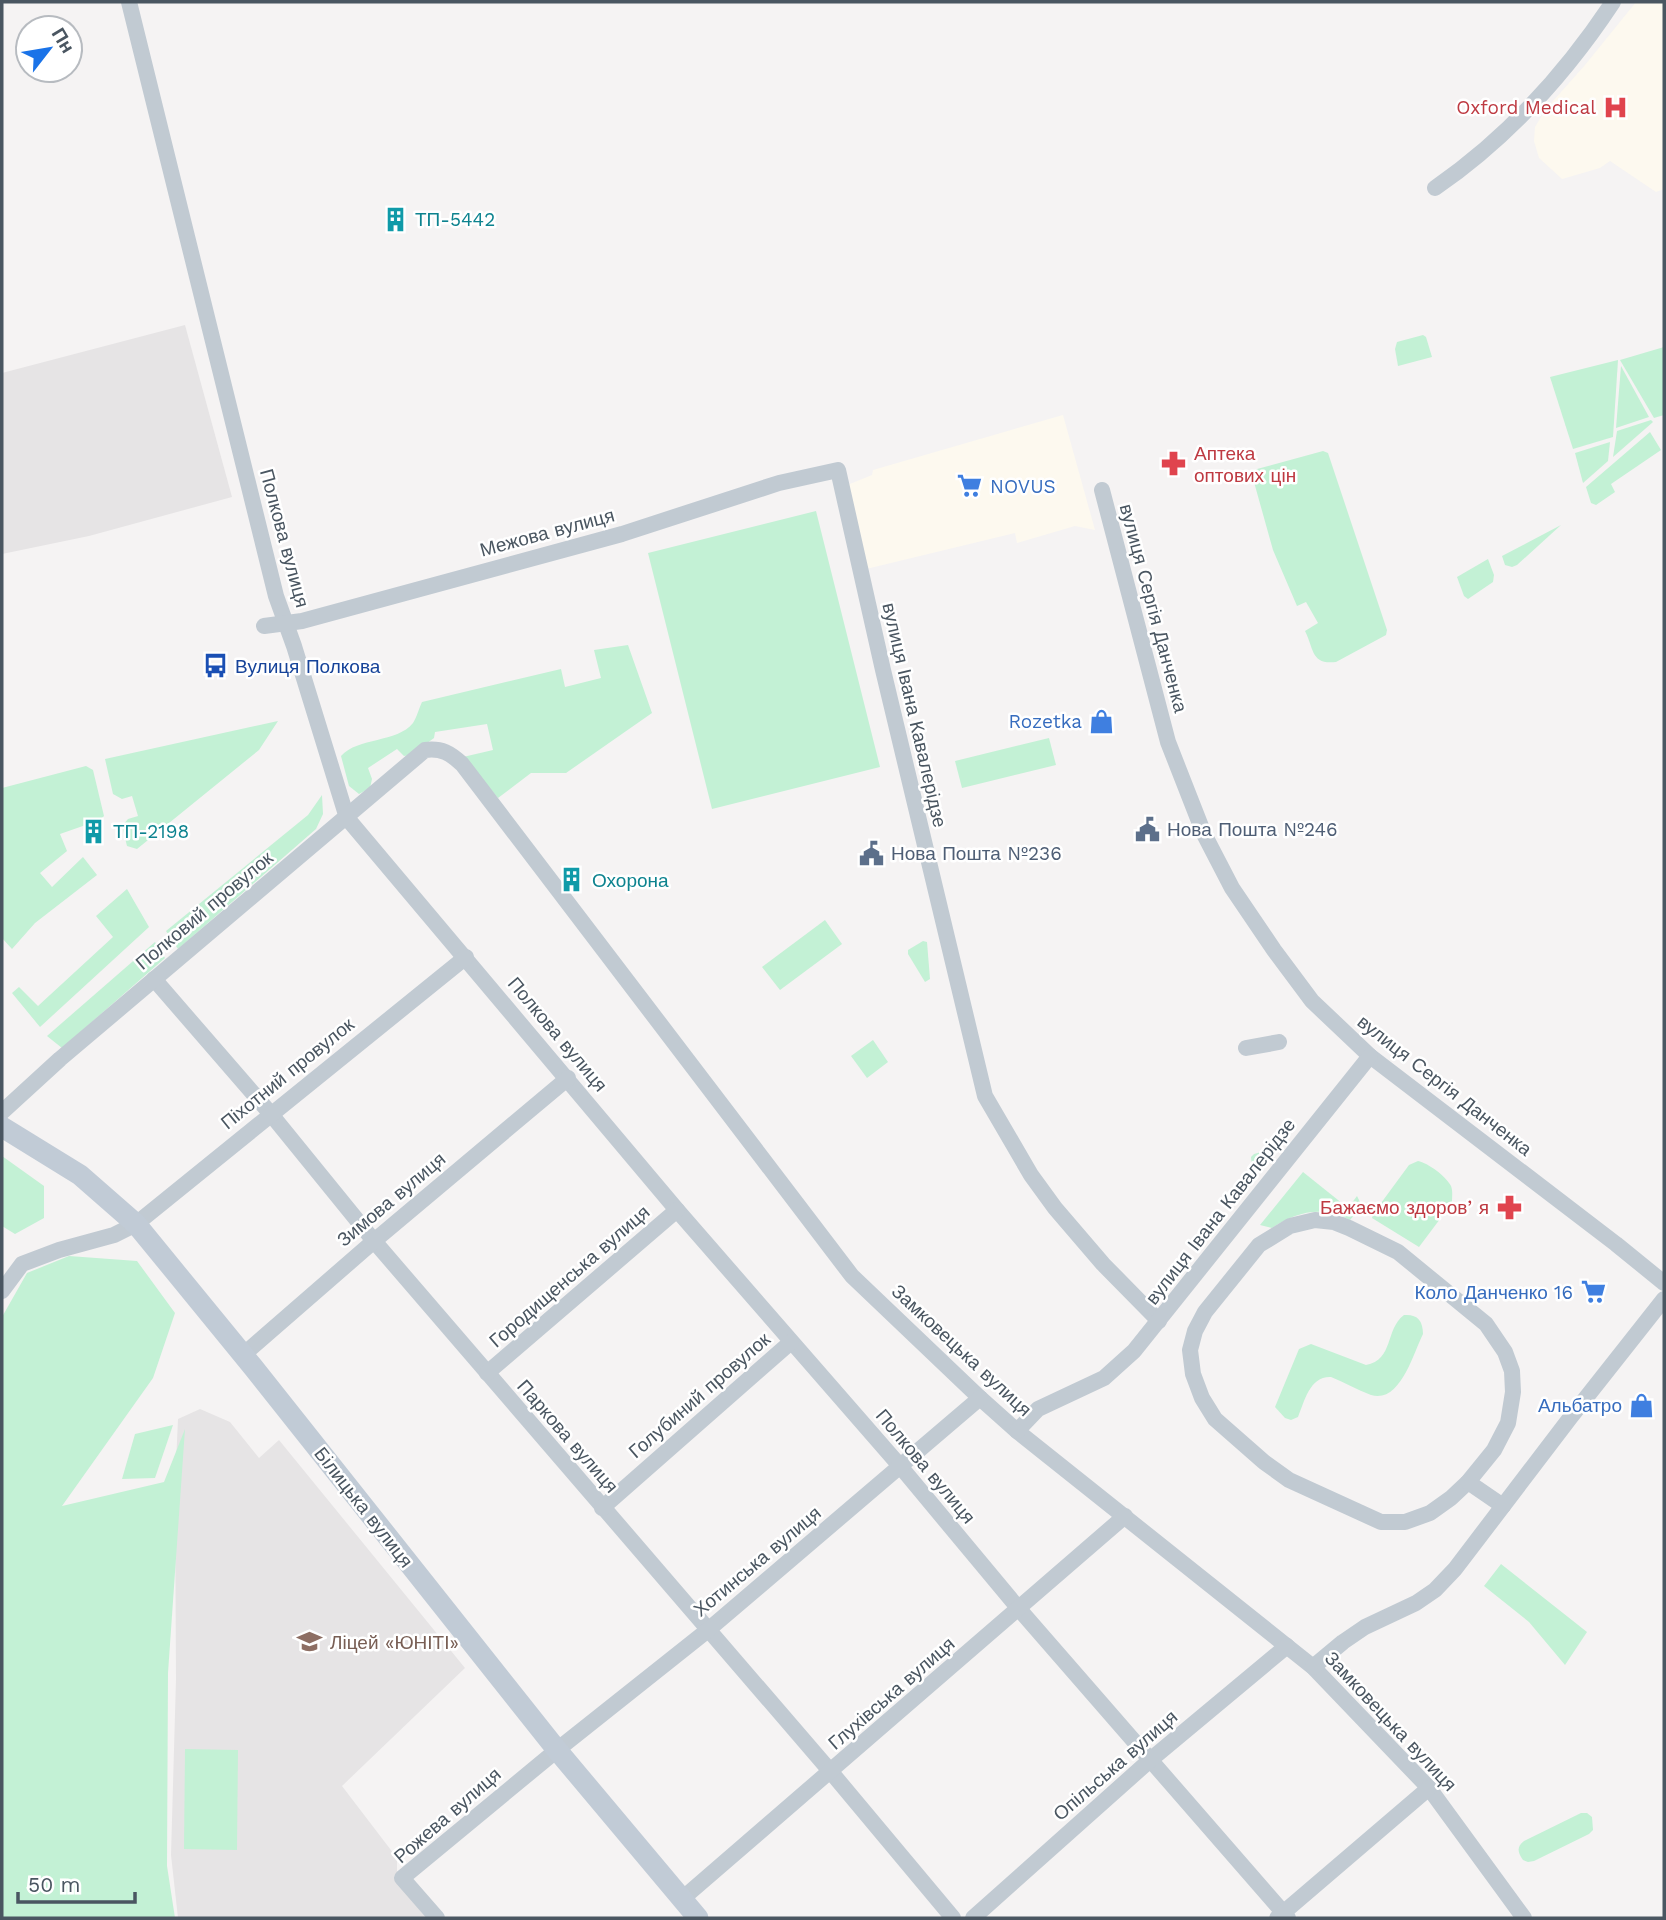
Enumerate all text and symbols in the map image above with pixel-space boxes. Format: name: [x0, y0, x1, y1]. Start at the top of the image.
north arrow: [14, 14, 84, 84]
text: Пн: [47, 24, 79, 57]
hospital icon: Oxford Medical: [1602, 93, 1630, 121]
place label: Oxford Medical: [1456, 96, 1596, 119]
building icon: ТП-5442: [381, 205, 409, 233]
place label: ТП-5442: [415, 208, 495, 231]
place label: Аптека оптових цін: [1194, 442, 1296, 487]
pharmacy icon: Аптека оптових цін: [1160, 450, 1188, 478]
street label: Полкова вулиця: [255, 466, 314, 610]
supermarket icon: NOVUS: [956, 472, 984, 500]
place label: NOVUS: [990, 475, 1056, 498]
street label: вулиця Сергія Данченка: [1115, 501, 1193, 715]
street label: Межова вулиця: [477, 503, 617, 561]
street label: вулиця Івана Кавалерідзе: [877, 600, 952, 830]
bus stop icon: Вулиця Полкова: [201, 652, 229, 680]
place label: Вулиця Полкова: [235, 655, 381, 678]
shop icon: Rozetka: [1088, 707, 1116, 735]
place label: Rozetka: [1008, 710, 1082, 733]
public building icon: Нова Пошта №246: [1133, 815, 1161, 843]
building icon: ТП-2198: [79, 817, 107, 845]
place label: Нова Пошта №246: [1167, 818, 1338, 841]
place label: ТП-2198: [113, 820, 189, 843]
public building icon: Нова Пошта №236: [857, 839, 885, 867]
place label: Нова Пошта №236: [891, 842, 1062, 865]
street label: Полковий провулок: [131, 846, 278, 975]
building icon: Охорона: [558, 866, 586, 894]
place label: Охорона: [592, 869, 669, 892]
street label: Полкова вулиця: [503, 972, 612, 1096]
street label: вулиця Сергія Данченка: [1353, 1010, 1537, 1161]
street label: Піхотний провулок: [216, 1012, 359, 1134]
street label: вулиця Івана Кавалерідзе: [1141, 1114, 1300, 1309]
street label: Зимова вулиця: [332, 1147, 450, 1251]
pharmacy icon: Бажаємо здоровʼя: [1495, 1193, 1523, 1221]
place label: Бажаємо здоровʼя: [1320, 1196, 1489, 1219]
street label: Городищенська вулиця: [484, 1200, 654, 1352]
supermarket icon: Коло Данченко 16: [1579, 1278, 1607, 1306]
street label: Замковецька вулиця: [887, 1280, 1036, 1421]
place label: Коло Данченко 16: [1414, 1281, 1573, 1304]
street label: Голубиний провулок: [624, 1327, 775, 1463]
street label: Паркова вулиця: [512, 1375, 623, 1498]
shop icon: Альбатро: [1628, 1391, 1656, 1419]
place label: Альбатро: [1538, 1394, 1622, 1417]
street label: Полкова вулиця: [871, 1404, 980, 1528]
street label: Білицька вулиця: [309, 1442, 418, 1572]
street label: Хотинська вулиця: [689, 1501, 826, 1621]
school or university icon: Ліцей «ЮНІТІ»: [296, 1628, 324, 1656]
place label: Ліцей «ЮНІТІ»: [330, 1631, 459, 1654]
street label: Глухівська вулиця: [823, 1632, 959, 1755]
street label: Замковецька вулиця: [1320, 1647, 1461, 1796]
street label: Опільська вулиця: [1049, 1705, 1182, 1826]
street label: Рожева вулиця: [389, 1763, 505, 1868]
scale bar: [18, 1860, 135, 1904]
text: 50 m: [28, 1872, 80, 1897]

